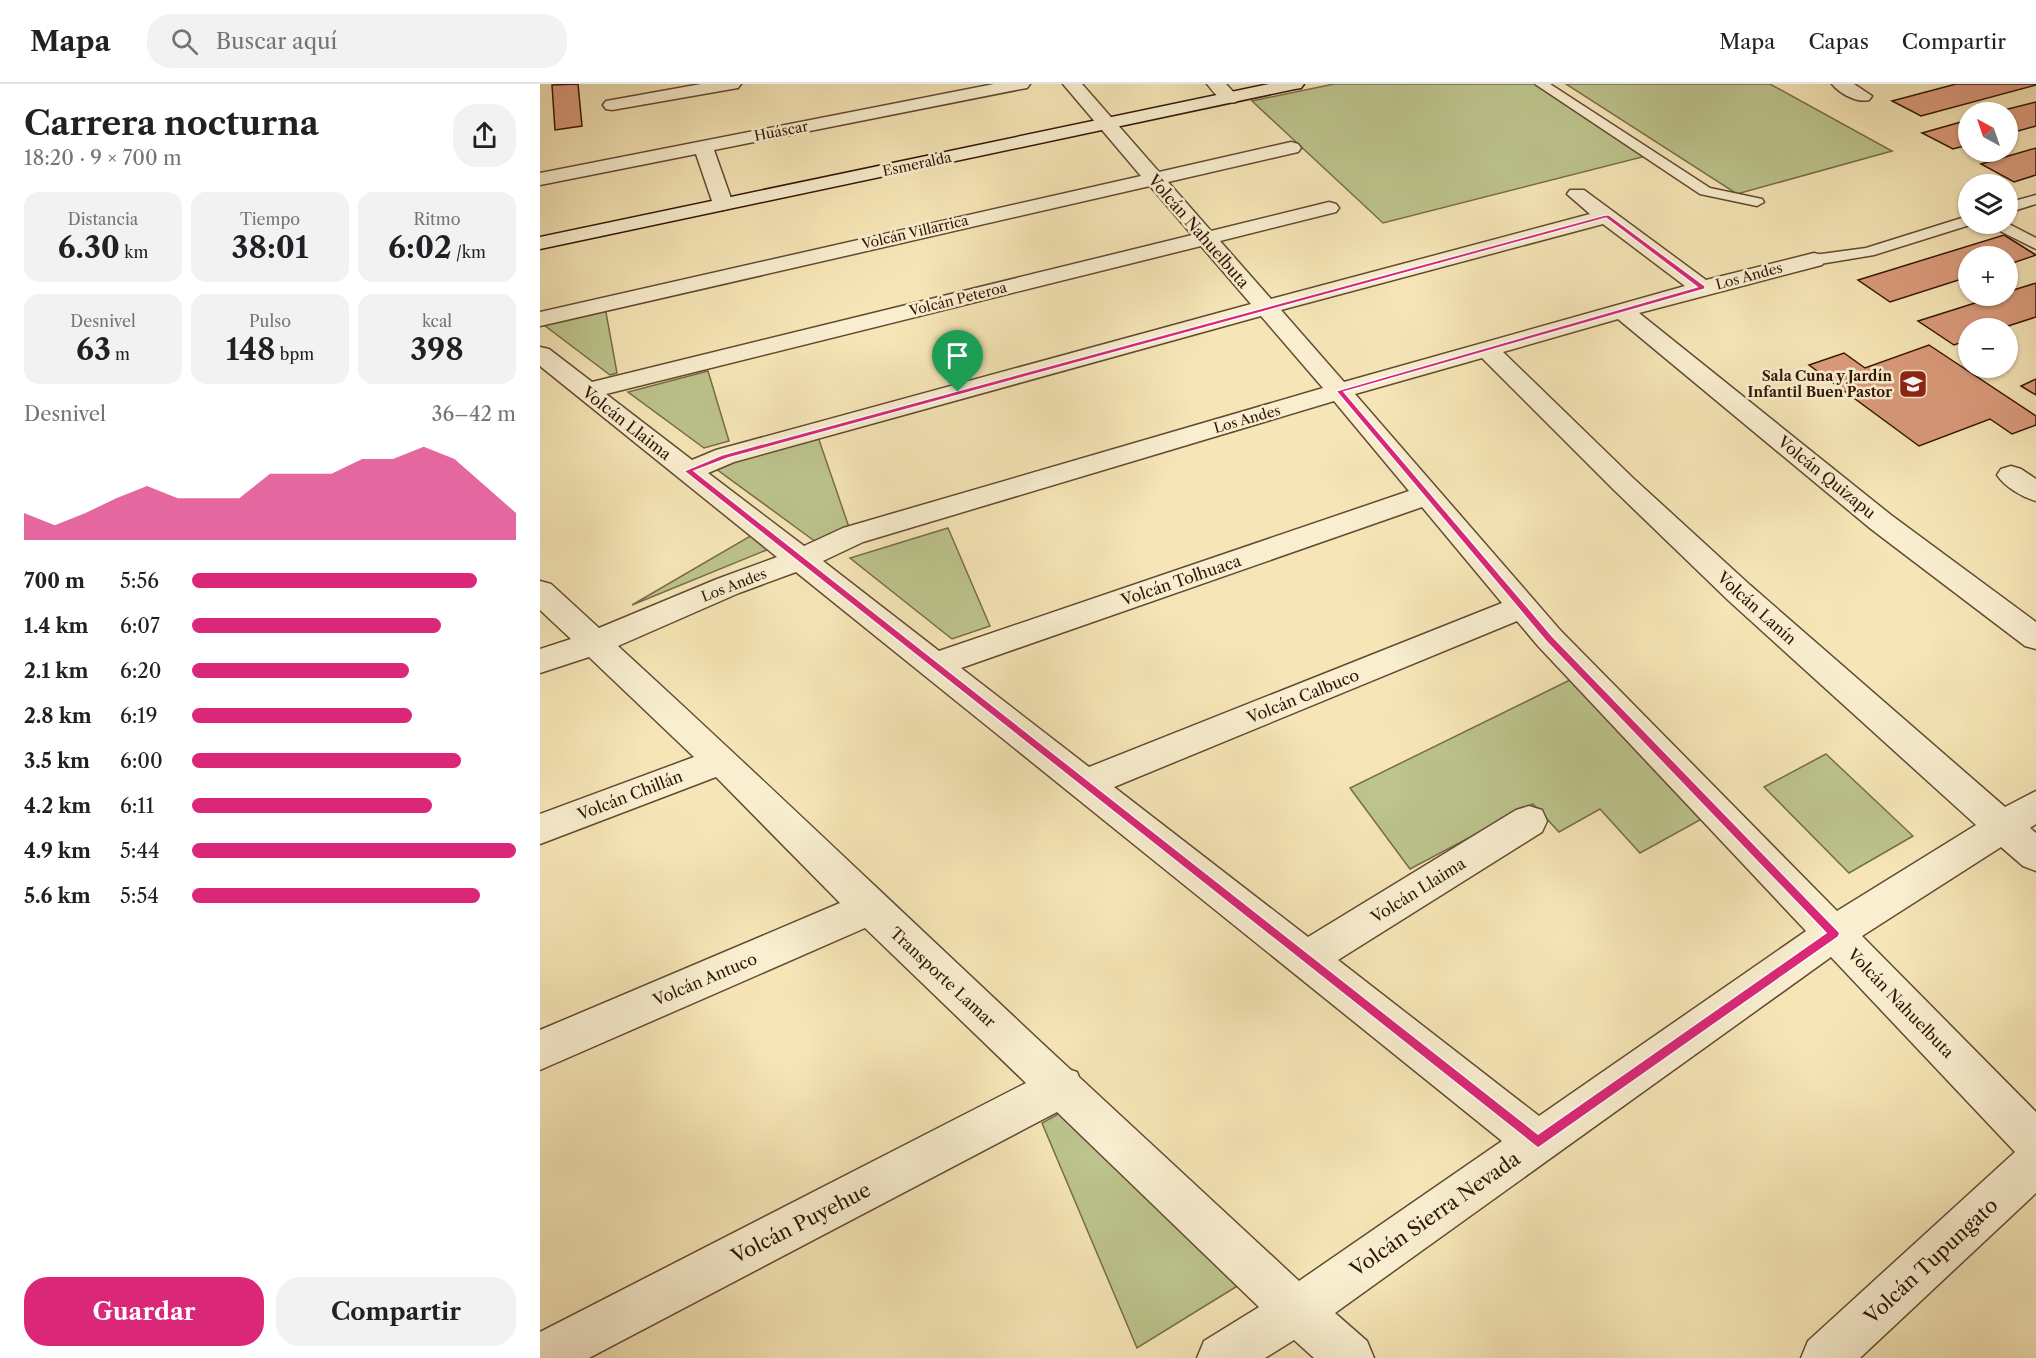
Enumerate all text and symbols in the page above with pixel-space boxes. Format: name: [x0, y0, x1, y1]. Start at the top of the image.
search box: [147, 14, 567, 68]
text: Mapa: [30, 24, 111, 58]
icon: search: [168, 25, 201, 58]
text: Buscar aquí: [216, 28, 337, 55]
text: Mapa: [1719, 29, 1775, 54]
text: Capas: [1808, 29, 1869, 54]
text: Compartir: [1902, 29, 2006, 54]
north arrow: [1958, 102, 2018, 162]
map controls: [1958, 102, 2018, 378]
text: Carrera nocturna: [24, 103, 319, 144]
button: share: [453, 104, 516, 167]
street label: Huáscar: [753, 117, 810, 145]
text: 18:20 · 9 × 700 m: [24, 146, 182, 170]
street label: Esmeralda: [881, 148, 954, 180]
street label: Volcán Nahuelbuta: [1143, 169, 1254, 292]
button: layers: [1958, 174, 2018, 234]
text: Distancia: [68, 209, 138, 229]
text: Tiempo: [240, 209, 300, 229]
text: Ritmo: [414, 209, 460, 229]
street label: Volcán Villarrica: [859, 211, 971, 253]
text: 6.30: [58, 229, 120, 266]
text: 38:01: [232, 229, 308, 266]
text: 6:02: [388, 229, 452, 266]
text: km: [120, 242, 148, 262]
text: /km: [452, 242, 486, 262]
button: +: [1958, 246, 2018, 306]
street label: Los Andes: [1714, 258, 1784, 294]
street label: Volcán Peteroa: [906, 278, 1009, 320]
text: Desnivel: [70, 311, 136, 331]
text: Pulso: [249, 311, 291, 331]
text: kcal: [422, 311, 452, 331]
button: −: [1958, 318, 2018, 378]
pin: [932, 330, 983, 392]
text: 63: [76, 331, 111, 368]
text: 148: [226, 331, 276, 368]
text: 398: [410, 331, 464, 368]
icon: arrive: [941, 339, 974, 372]
text: m: [111, 344, 130, 364]
text: bpm: [276, 344, 314, 364]
place label: Sala Cuna y Jardín Infantil Buen Pastor: [1748, 367, 1892, 401]
school or university icon: Sala Cuna y Jardín Infantil Buen Pastor: [1897, 368, 1929, 400]
street label: Volcán Llaima: [578, 381, 676, 464]
street label: Los Andes: [1212, 401, 1282, 437]
text: Desnivel: [24, 402, 106, 426]
text: 36–42 m: [431, 402, 516, 426]
street label: Volcán Quizapu: [1773, 431, 1880, 523]
street label: Volcán Tolhuaca: [1117, 550, 1244, 610]
street label: Los Andes: [699, 564, 769, 606]
street label: Volcán Lanín: [1713, 567, 1801, 649]
text: 700 m: [24, 569, 85, 593]
text: 5:56: [120, 569, 159, 593]
text: 1.4 km: [24, 614, 89, 638]
text: 6:07: [120, 614, 160, 638]
text: 2.1 km: [24, 659, 88, 683]
text: 6:20: [120, 659, 162, 683]
street label: Volcán Calbuco: [1243, 664, 1362, 728]
text: 2.8 km: [24, 704, 92, 728]
text: 6:19: [120, 704, 157, 728]
text: 3.5 km: [24, 749, 90, 773]
text: 6:00: [120, 749, 163, 773]
street label: Volcán Chillán: [574, 766, 685, 825]
text: 4.2 km: [24, 794, 91, 818]
text: 6:11: [120, 794, 154, 818]
text: 4.9 km: [24, 839, 91, 863]
text: 5:44: [120, 839, 160, 863]
street label: Volcán Llaima: [1366, 853, 1469, 928]
text: 5.6 km: [24, 884, 91, 908]
text: 5:54: [120, 884, 159, 908]
street label: Transporte Lamar: [886, 923, 1000, 1031]
street label: Volcán Nahuelbuta: [1843, 943, 1959, 1062]
street label: Volcán Antuco: [649, 948, 760, 1010]
street label: Volcán Sierra Nevada: [1345, 1146, 1525, 1282]
street label: Volcán Puyehue: [727, 1178, 875, 1269]
street label: Volcán Tupungato: [1859, 1193, 2003, 1330]
button: Guardar: [24, 1277, 264, 1346]
button: Compartir: [276, 1277, 516, 1346]

